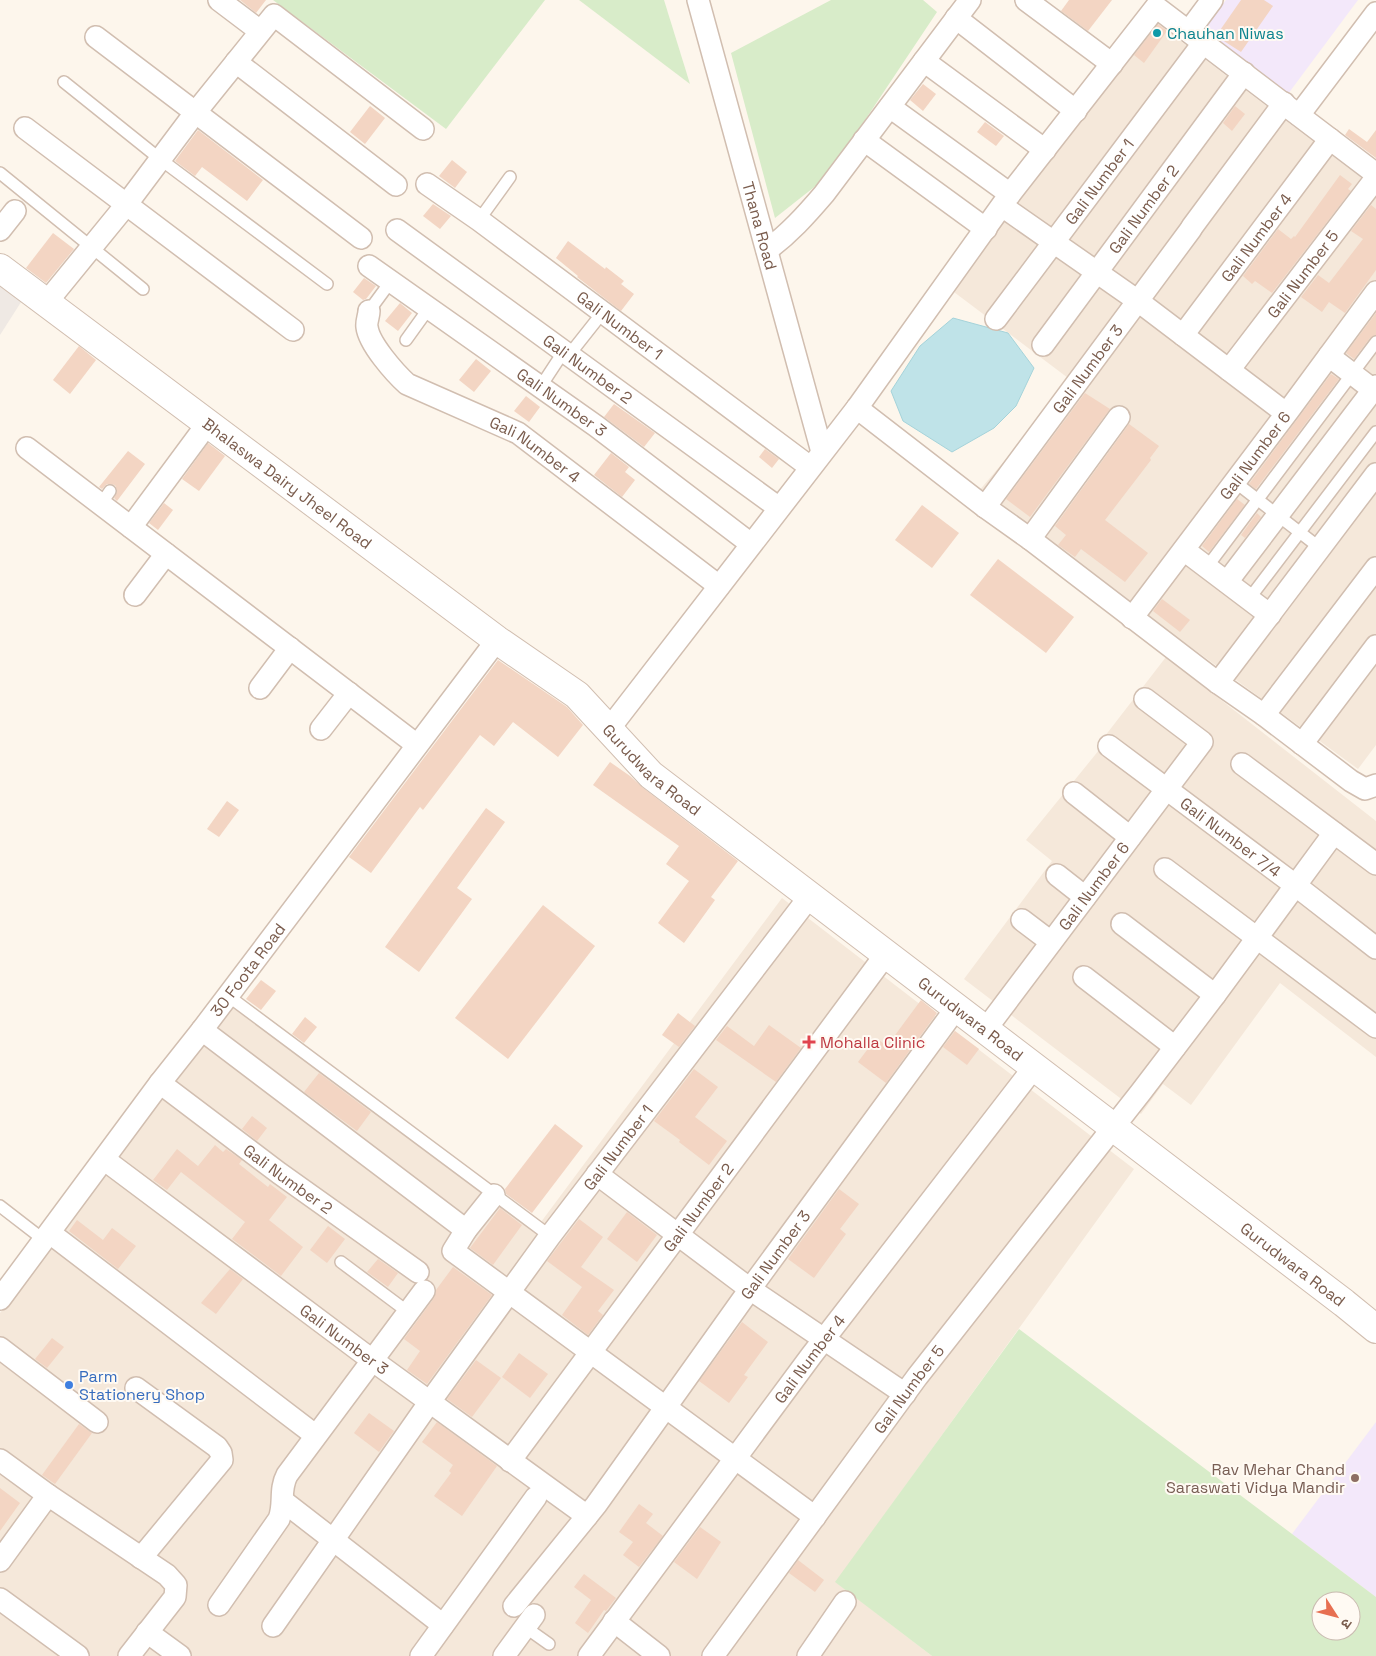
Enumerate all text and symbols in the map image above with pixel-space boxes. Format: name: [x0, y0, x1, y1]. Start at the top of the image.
place label: Chauhan Niwas: [1167, 23, 1284, 44]
marker: Chauhan Niwas: [1151, 27, 1163, 39]
street label: Gali Number 1: [1060, 134, 1139, 229]
street label: Gali Number 2: [1104, 161, 1184, 258]
street label: Thana Road: [737, 179, 782, 272]
street label: Gali Number 4: [1216, 189, 1297, 286]
street label: Gali Number 5: [1263, 226, 1343, 322]
street label: Gali Number 1: [572, 286, 667, 365]
street label: Gali Number 3: [1048, 320, 1128, 418]
street label: Gali Number 2: [539, 330, 636, 409]
street label: Gali Number 3: [512, 363, 611, 441]
street label: Gali Number 6: [1215, 407, 1296, 504]
street label: Gali Number 4: [486, 412, 584, 488]
street label: Bhalaswa Dairy Jheel Road: [198, 413, 376, 554]
street label: Gurudwara Road: [598, 720, 705, 820]
street label: Gali Number 7/4: [1176, 793, 1285, 882]
street label: Gali Number 6: [1054, 838, 1134, 935]
street label: 30 Foota Road: [206, 919, 290, 1021]
street label: Gurudwara Road: [914, 972, 1027, 1066]
place label: Mohalla Clinic: [820, 1032, 925, 1053]
marker: Mohalla Clinic: [802, 1035, 816, 1049]
street label: Gali Number 1: [579, 1101, 658, 1195]
street label: Gali Number 2: [239, 1140, 337, 1219]
street label: Gali Number 2: [659, 1159, 739, 1256]
street label: Gali Number 3: [736, 1206, 815, 1304]
street label: Gurudwara Road: [1236, 1218, 1350, 1311]
street label: Gali Number 3: [295, 1300, 393, 1380]
street label: Gali Number 4: [770, 1311, 850, 1408]
street label: Gali Number 5: [869, 1341, 949, 1438]
place label: Parm Stationery Shop: [79, 1366, 205, 1405]
marker: Parm Stationery Shop: [63, 1379, 75, 1391]
place label: Rav Mehar Chand Saraswati Vidya Mandir: [1166, 1459, 1345, 1498]
marker: Rav Mehar Chand Saraswati Vidya Mandir: [1349, 1472, 1361, 1484]
north arrow: [1311, 1591, 1361, 1641]
text: उ: [1336, 1615, 1356, 1633]

